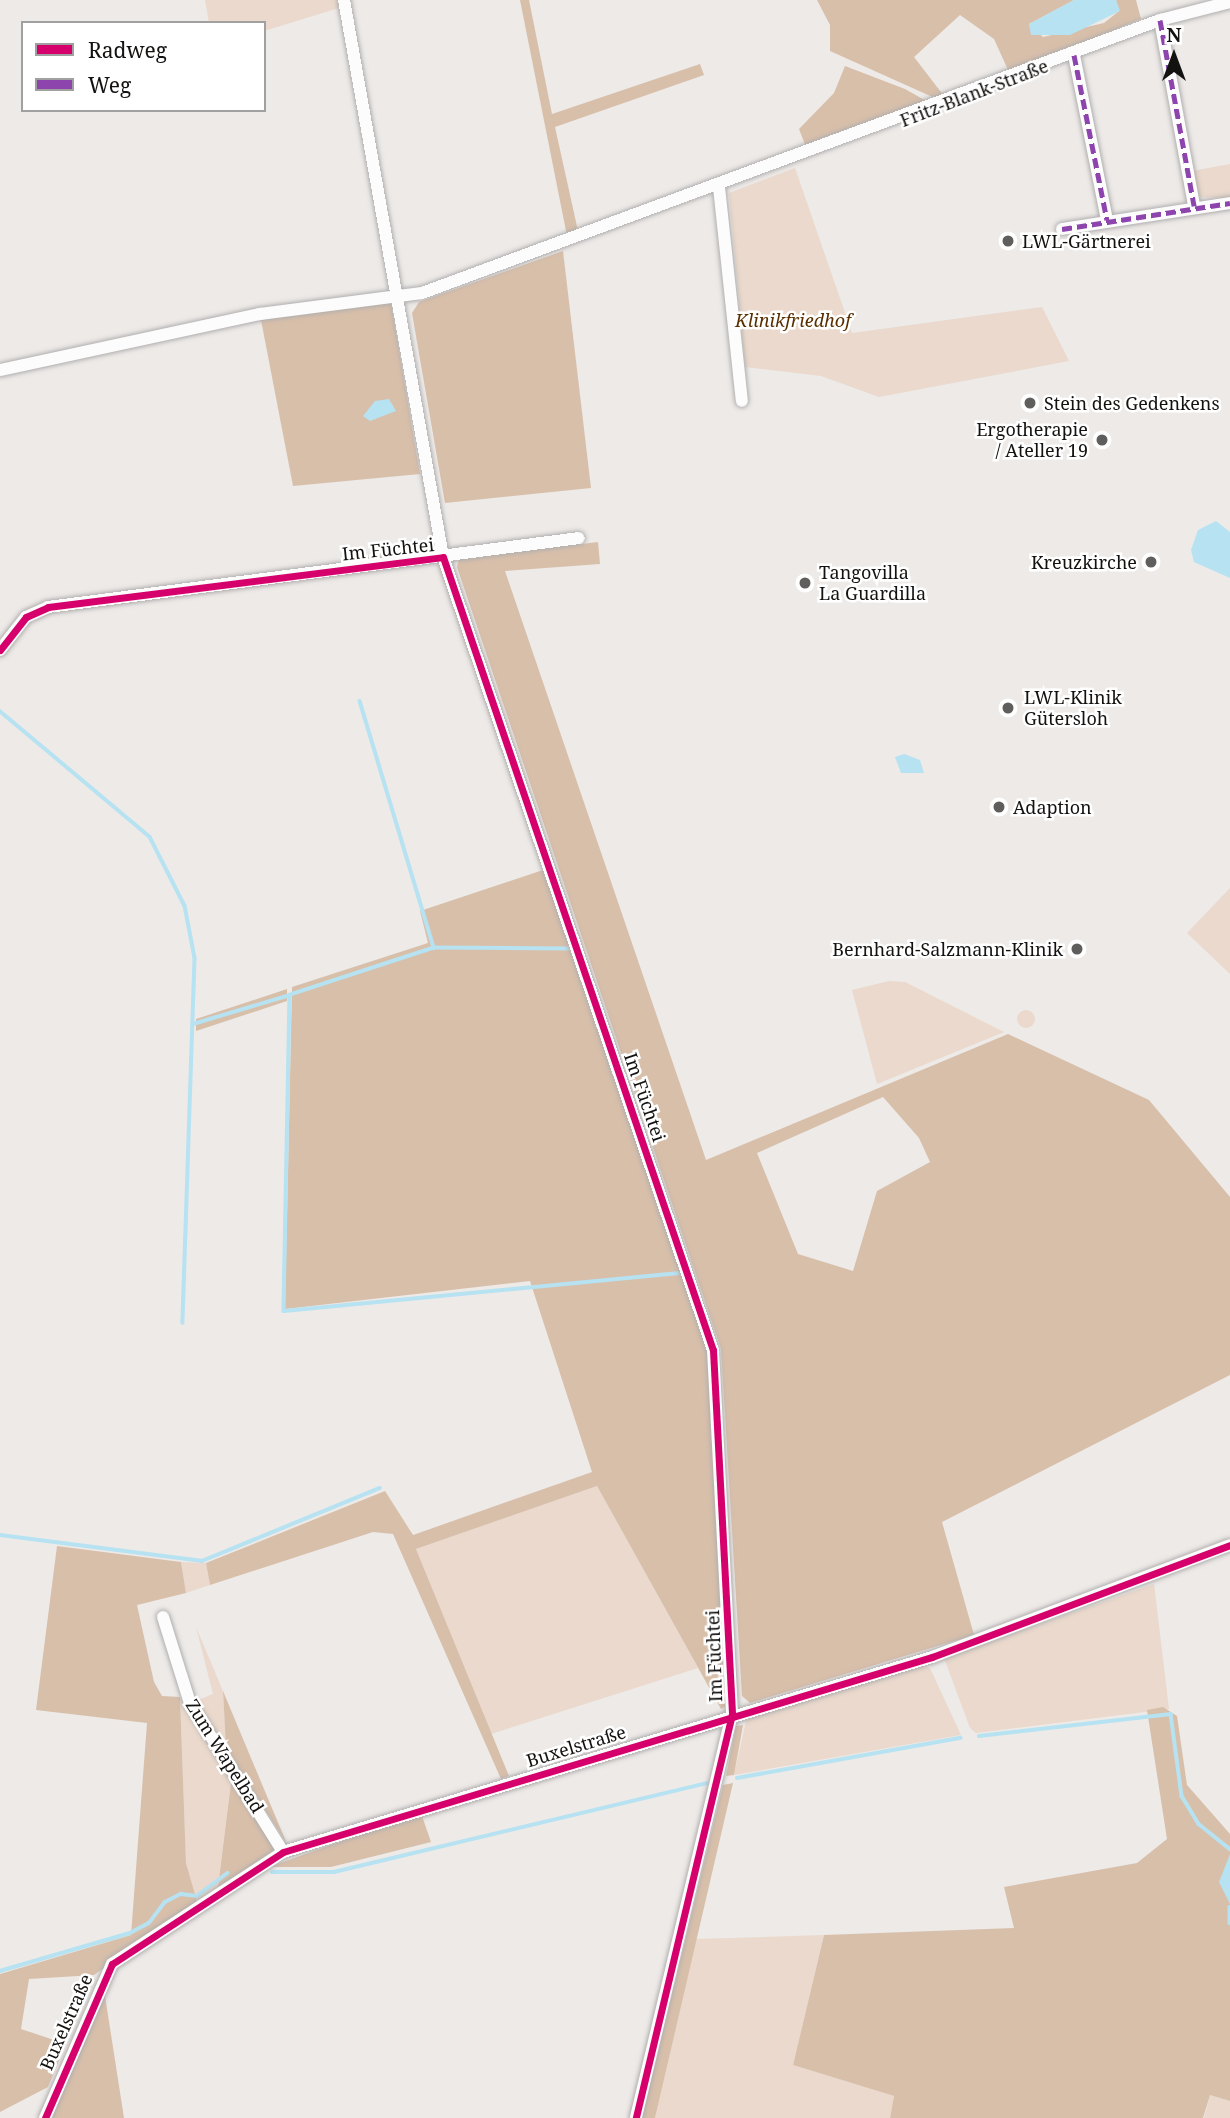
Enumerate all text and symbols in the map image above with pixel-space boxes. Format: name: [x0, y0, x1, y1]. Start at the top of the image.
legend: [21, 21, 266, 112]
north arrow: [1139, 21, 1209, 91]
text: N: [1167, 22, 1181, 48]
text: Radweg: [88, 36, 167, 64]
street label: Fritz-Blank-Straße: [897, 55, 1051, 131]
text: Weg: [88, 71, 131, 99]
place label: LWL-Gärtnerei: [1022, 230, 1151, 252]
marker: LWL-Gärtnerei: [1000, 233, 1016, 249]
park label: Klinikfriedhof: [735, 309, 851, 331]
place label: Stein des Gedenkens: [1044, 392, 1220, 414]
marker: Stein des Gedenkens: [1022, 395, 1038, 411]
place label: Ergotherapie / Ateller 19: [976, 419, 1088, 462]
marker: Ergotherapie / Ateller 19: [1094, 432, 1110, 448]
street label: Im Füchtei: [341, 533, 435, 565]
place label: Kreuzkirche: [1031, 551, 1137, 573]
marker: Kreuzkirche: [1143, 554, 1159, 570]
place label: Tangovilla La Guardilla: [819, 562, 926, 604]
marker: Tangovilla La Guardilla: [797, 575, 813, 591]
place label: LWL-Klinik Gütersloh: [1024, 687, 1122, 730]
marker: LWL-Klinik Gütersloh: [998, 698, 1018, 718]
place label: Adaption: [1013, 796, 1092, 818]
marker: Adaption: [991, 799, 1007, 815]
place label: Bernhard-Salzmann-Klinik: [832, 938, 1063, 960]
marker: Bernhard-Salzmann-Klinik: [1069, 941, 1085, 957]
street label: Im Füchtei: [620, 1050, 670, 1144]
street label: Im Füchtei: [702, 1609, 726, 1703]
street label: Zum Wapelbad: [181, 1695, 269, 1817]
street label: Buxelstraße: [524, 1721, 628, 1771]
street label: Buxelstraße: [35, 1971, 97, 2073]

